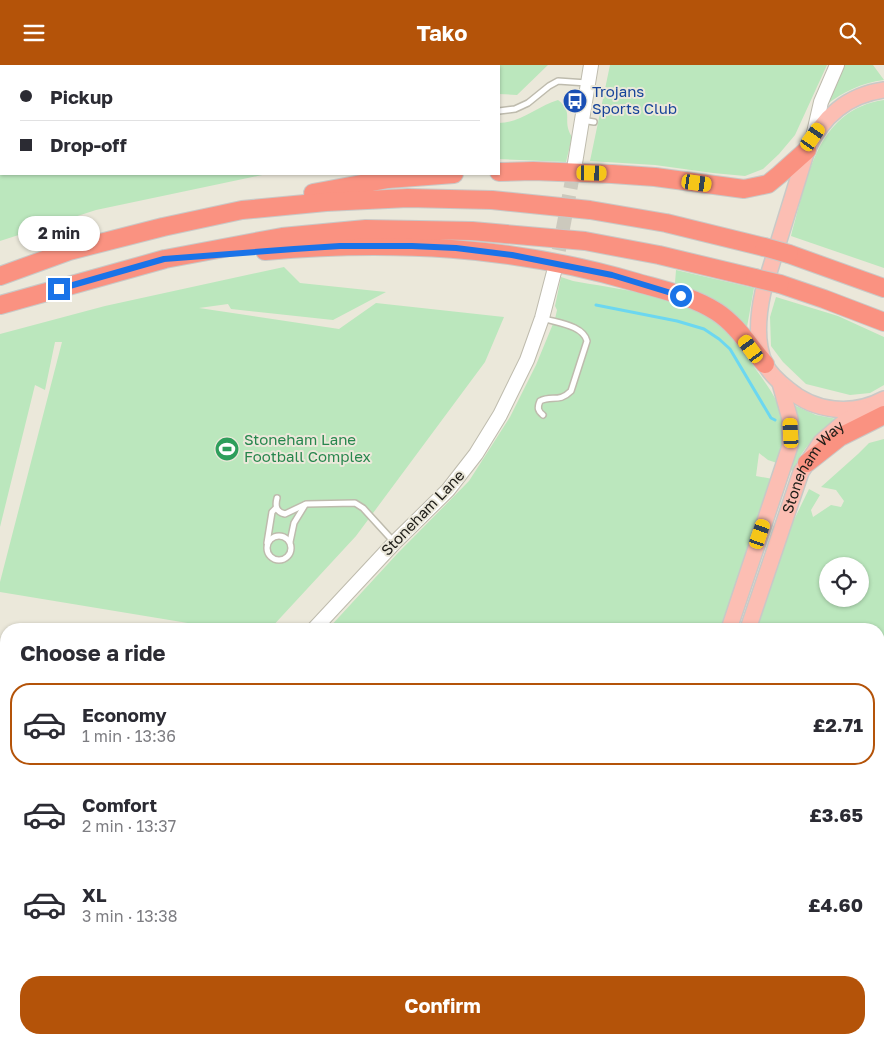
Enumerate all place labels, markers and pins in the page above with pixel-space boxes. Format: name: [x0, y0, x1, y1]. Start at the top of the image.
place label: Trojans Sports Club: [592, 82, 677, 117]
bus stop icon: Trojans Sports Club: [562, 88, 588, 114]
place label: Stoneham Lane Football Complex: [244, 430, 371, 465]
sports icon: Stoneham Lane Football Complex: [214, 436, 240, 462]

